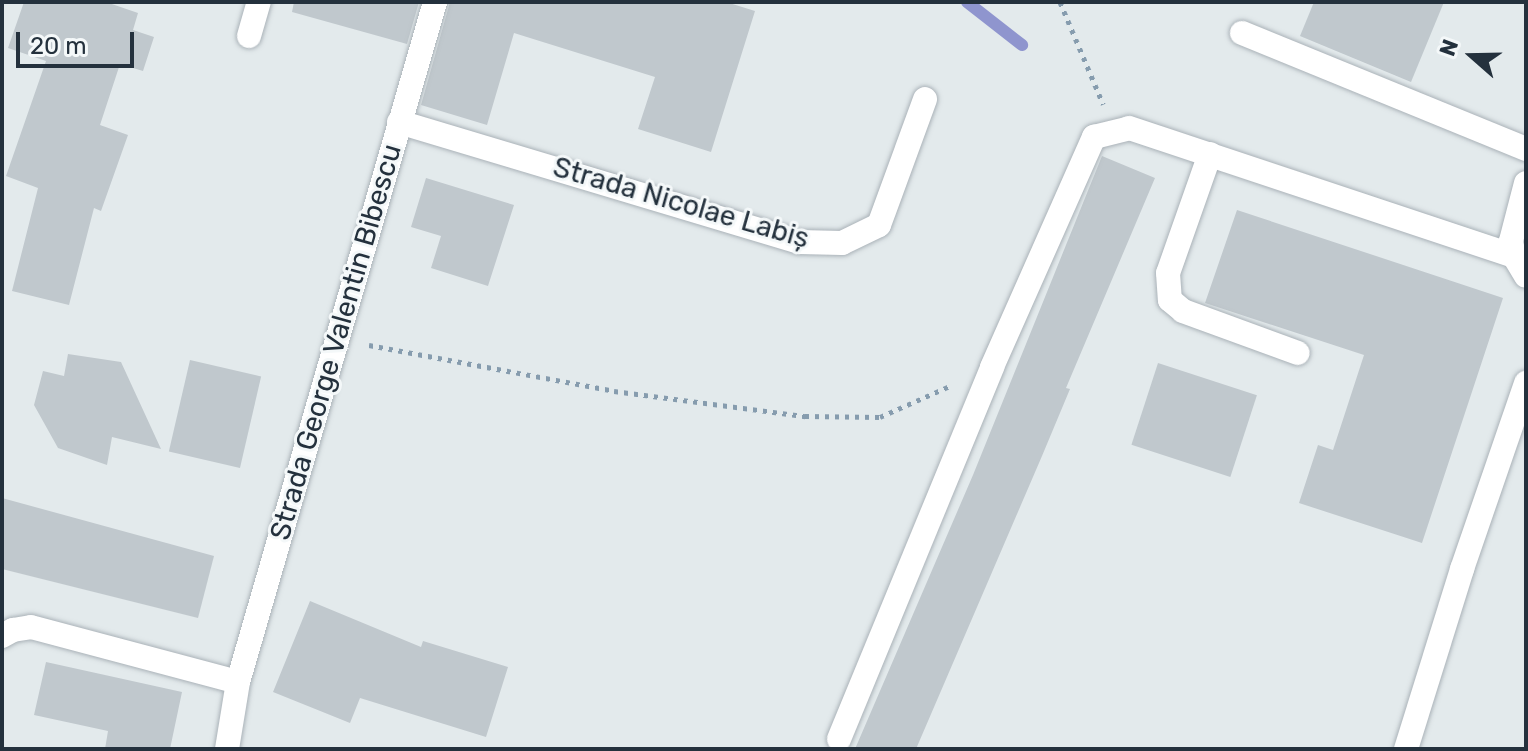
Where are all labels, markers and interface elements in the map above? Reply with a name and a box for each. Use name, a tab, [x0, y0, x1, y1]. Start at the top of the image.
scale bar	[20, 16, 138, 66]
north arrow	[1432, 16, 1512, 96]
text: 20 m	[30, 32, 87, 60]
text: N	[1434, 36, 1464, 60]
street label: Strada George Valentin Bibescu	[263, 140, 409, 544]
street label: Strada Nicolae Labiș	[549, 150, 813, 256]

